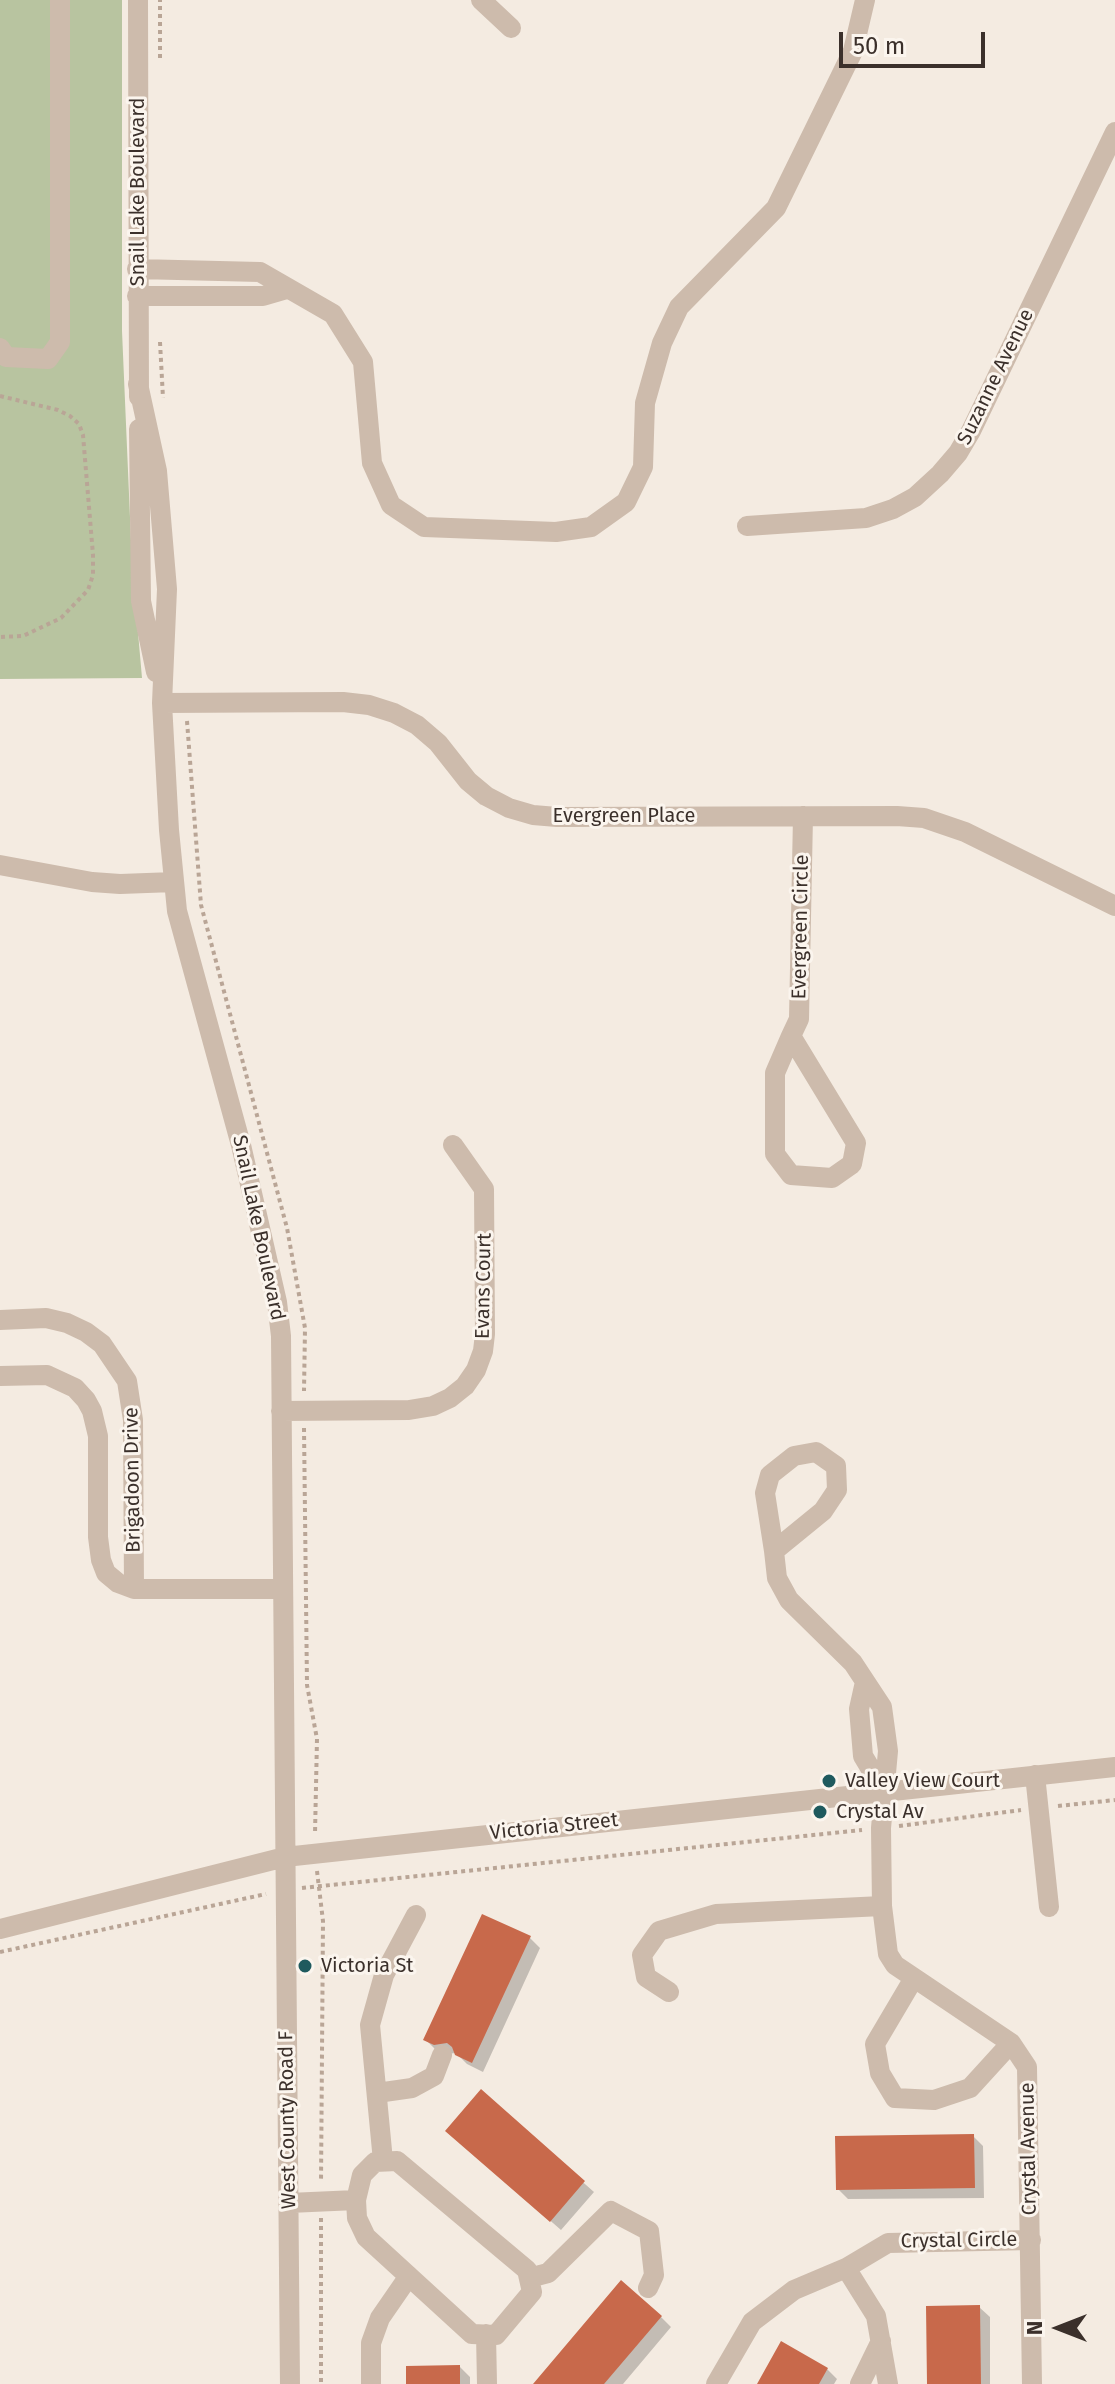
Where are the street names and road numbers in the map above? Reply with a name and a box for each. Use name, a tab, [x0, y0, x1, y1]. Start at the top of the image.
street label: Snail Lake Boulevard	[126, 98, 150, 286]
street label: Suzanne Avenue	[953, 305, 1039, 449]
street label: Evergreen Place	[553, 804, 695, 828]
street label: Evergreen Circle	[788, 854, 814, 1000]
street label: Snail Lake Boulevard	[227, 1133, 289, 1323]
street label: Evans Court	[471, 1233, 497, 1339]
street label: Brigadoon Drive	[120, 1407, 146, 1553]
street label: Victoria Street	[489, 1808, 619, 1846]
street label: West County Road F	[274, 2031, 302, 2209]
street label: Crystal Avenue	[1016, 2082, 1042, 2216]
street label: Crystal Circle	[900, 2228, 1018, 2254]

